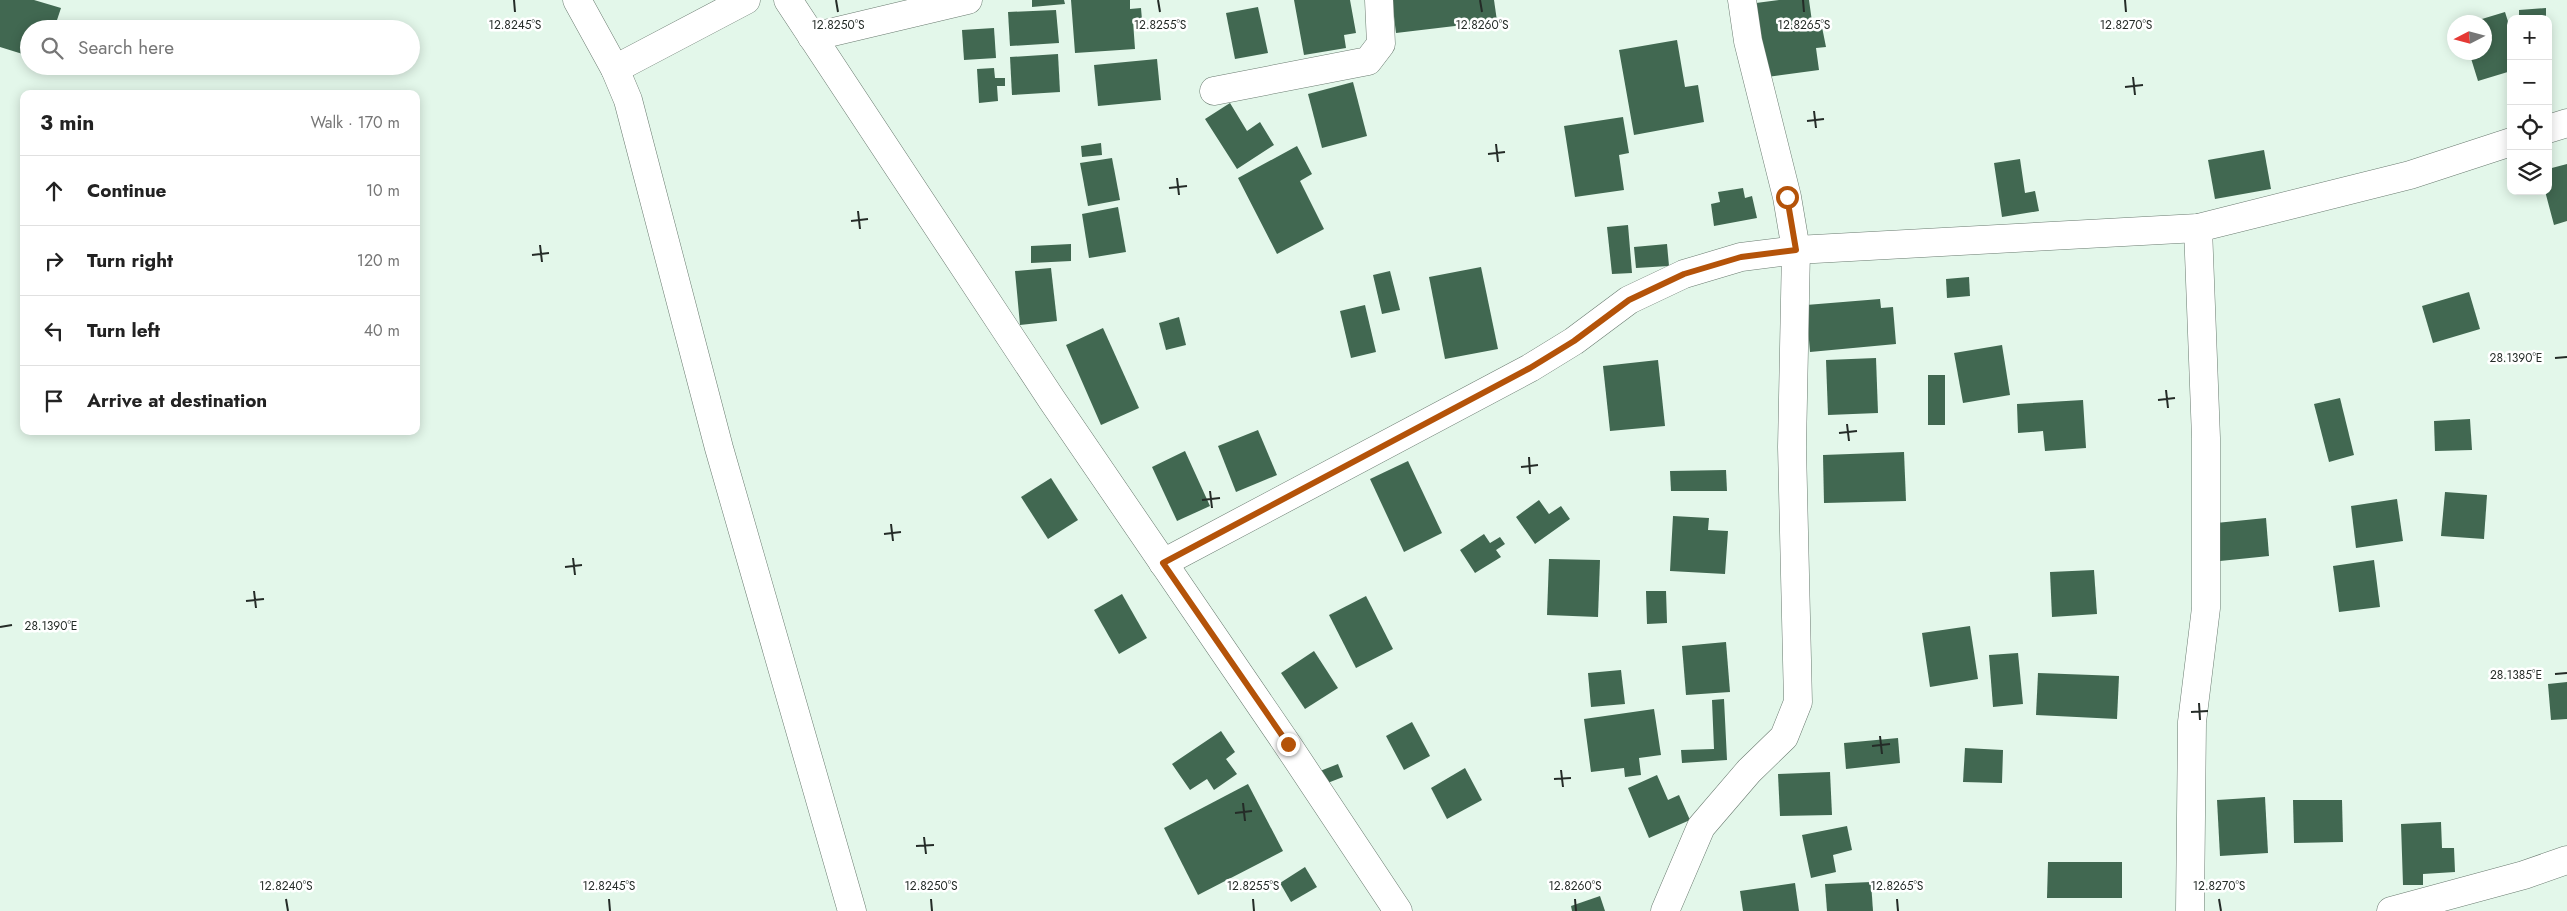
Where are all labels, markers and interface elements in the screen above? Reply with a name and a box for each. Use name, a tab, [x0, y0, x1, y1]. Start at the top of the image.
north arrow	[2447, 15, 2492, 60]
map controls	[2507, 15, 2552, 195]
button: +	[2507, 15, 2552, 60]
text: 12.8245°S	[489, 16, 542, 34]
text: 12.8250°S	[811, 16, 865, 34]
text: 12.8255°S	[1134, 16, 1187, 34]
text: 12.8260°S	[1455, 16, 1509, 34]
text: 12.8265°S	[1778, 16, 1831, 34]
text: 12.8270°S	[2100, 16, 2153, 34]
search box	[20, 20, 420, 75]
icon: search	[38, 34, 66, 62]
text: Search here	[78, 34, 174, 61]
button: −	[2507, 60, 2552, 105]
button: locate	[2507, 105, 2552, 150]
text: 3 min	[40, 108, 94, 138]
text: Walk · 170 m	[310, 111, 400, 134]
button: layers	[2507, 150, 2552, 195]
icon: ahead	[40, 177, 68, 205]
text: Continue	[87, 177, 166, 204]
text: 10 m	[366, 179, 400, 202]
route start	[1776, 186, 1799, 209]
icon: right	[40, 247, 68, 275]
text: Turn right	[87, 247, 173, 274]
text: 120 m	[357, 249, 400, 272]
icon: left	[40, 317, 68, 345]
text: Turn left	[87, 317, 160, 344]
text: 40 m	[364, 319, 400, 342]
text: 28.1390°E	[2490, 349, 2542, 367]
icon: arrive	[40, 387, 68, 415]
text: Arrive at destination	[87, 387, 267, 414]
text: 28.1390°E	[25, 617, 77, 635]
text: 28.1385°E	[2490, 666, 2542, 684]
route end	[1277, 733, 1300, 756]
text: 12.8240°S	[259, 877, 313, 895]
text: 12.8245°S	[583, 877, 636, 895]
text: 12.8250°S	[904, 877, 958, 895]
text: 12.8255°S	[1227, 877, 1280, 895]
text: 12.8260°S	[1548, 877, 1602, 895]
text: 12.8265°S	[1871, 877, 1924, 895]
text: 12.8270°S	[2193, 877, 2246, 895]

